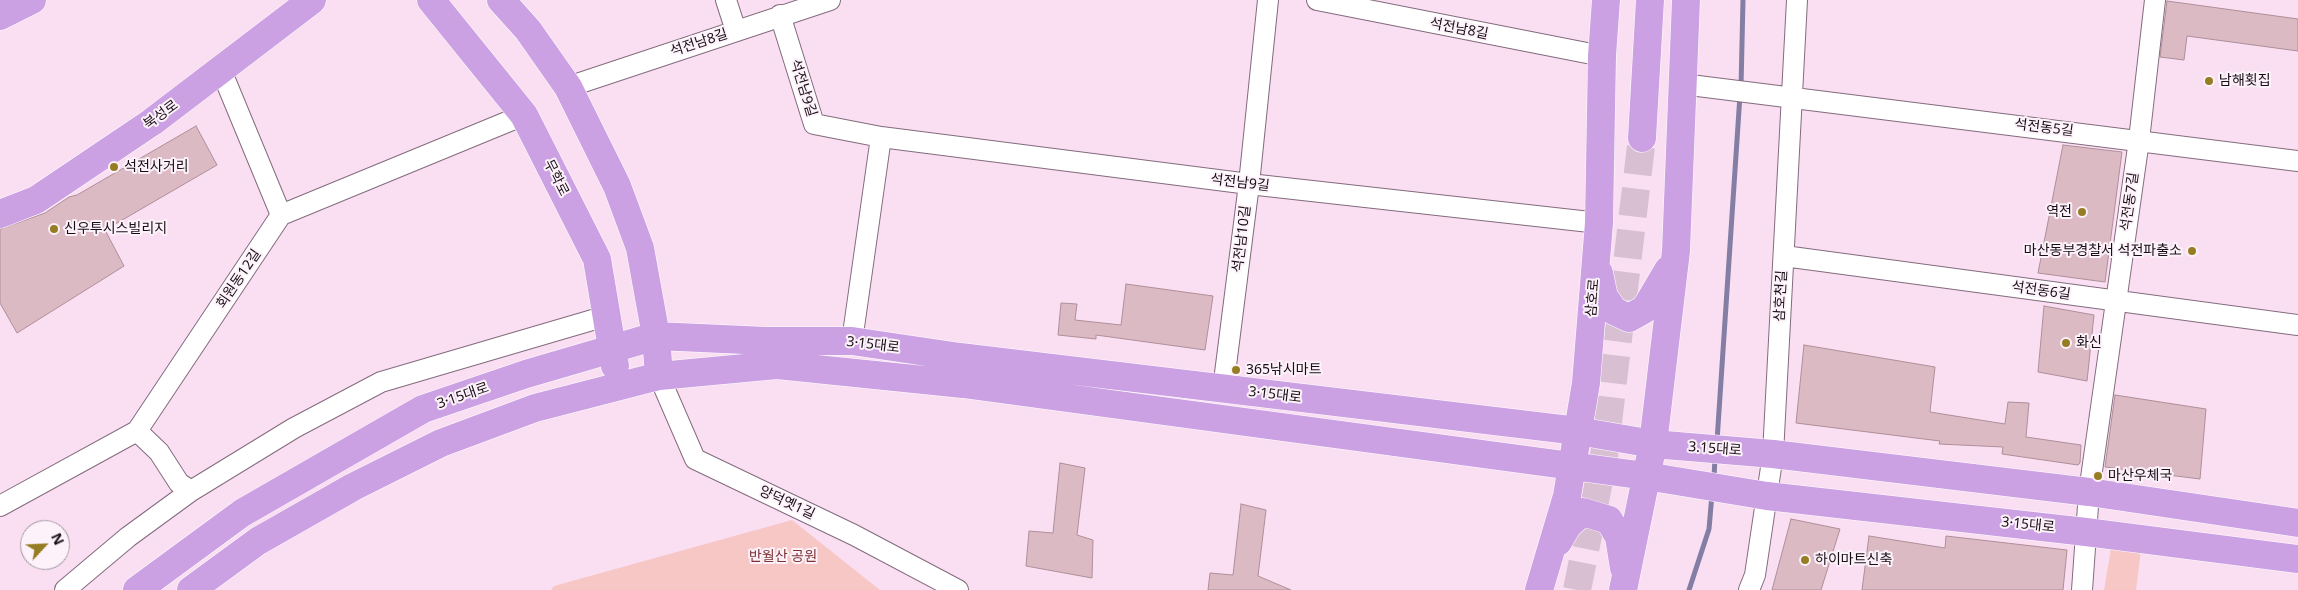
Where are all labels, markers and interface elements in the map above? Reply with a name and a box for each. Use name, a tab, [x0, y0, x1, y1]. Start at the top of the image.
street label: 석전남8길	[1428, 15, 1490, 43]
street label: 석전남8길	[668, 26, 730, 60]
street label: 석전남9길	[786, 57, 820, 119]
place label: 남해횟집	[2219, 73, 2271, 89]
marker: 남해횟집	[2203, 75, 2215, 87]
street label: 북성로	[140, 97, 182, 133]
street label: 석전동5길	[2013, 116, 2075, 140]
street label: 무학로	[540, 157, 572, 199]
place label: 석전사거리	[124, 159, 188, 175]
marker: 석전사거리	[108, 161, 120, 173]
street label: 석전남9길	[1209, 171, 1271, 195]
street label: 석전동7길	[2118, 171, 2142, 233]
street label: 석전남10길	[1230, 204, 1254, 274]
place label: 역전	[2046, 204, 2072, 220]
marker: 역전	[2076, 206, 2088, 218]
place label: 신우투시스빌리지	[64, 221, 167, 237]
marker: 신우투시스빌리지	[48, 223, 60, 235]
place label: 마산동부경찰서 석전파출소	[2024, 243, 2182, 259]
marker: 마산동부경찰서 석전파출소	[2186, 245, 2198, 257]
street label: 회원동12길	[213, 246, 265, 312]
street label: 삼호천길	[1771, 270, 1791, 322]
street label: 삼호로	[1583, 278, 1603, 318]
street label: 석전동6길	[2010, 279, 2072, 303]
street label: 3·15대로	[845, 333, 901, 357]
place label: 화신	[2076, 335, 2102, 351]
marker: 화신	[2060, 337, 2072, 349]
place label: 365낚시마트	[1246, 362, 1322, 378]
marker: 365낚시마트	[1230, 364, 1242, 376]
street label: 3·15대로	[435, 379, 491, 413]
street label: 3·15대로	[1247, 383, 1303, 407]
street label: 3.15대로	[1688, 439, 1742, 459]
place label: 마산우체국	[2108, 468, 2172, 484]
marker: 마산우체국	[2092, 470, 2104, 482]
street label: 양덕옛1길	[756, 483, 818, 523]
street label: 3·15대로	[2001, 514, 2055, 536]
north arrow	[20, 520, 70, 570]
text: N	[47, 530, 69, 548]
park label: 반월산 공원	[749, 549, 817, 565]
place label: 하이마트신축	[1815, 552, 1892, 568]
marker: 하이마트신축	[1799, 554, 1811, 566]

